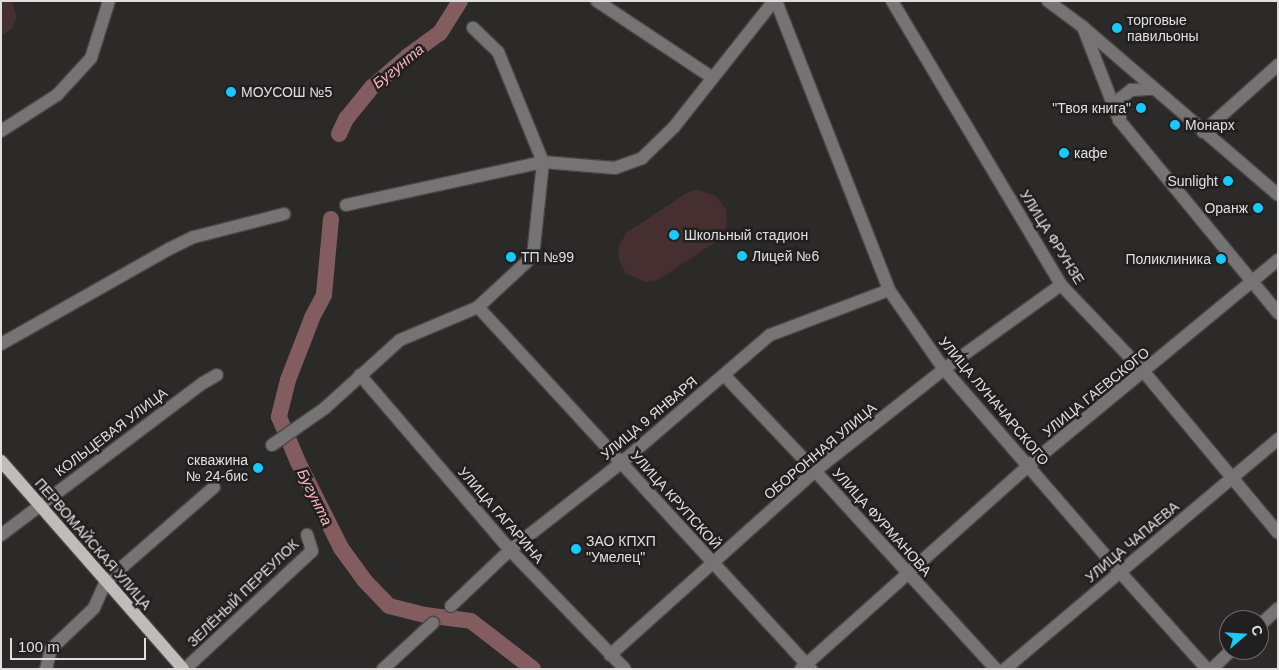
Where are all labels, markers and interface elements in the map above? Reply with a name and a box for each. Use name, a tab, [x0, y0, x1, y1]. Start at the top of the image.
place label: торговые павильоны	[1127, 12, 1199, 44]
marker: торговые павильоны	[1111, 22, 1123, 34]
water label: Бугунта	[369, 40, 427, 92]
place label: МОУСОШ №5	[241, 84, 332, 100]
marker: МОУСОШ №5	[225, 86, 237, 98]
place label: "Твоя книга"	[1052, 100, 1131, 116]
marker: "Твоя книга"	[1135, 102, 1147, 114]
place label: Монарх	[1185, 117, 1235, 133]
marker: Монарх	[1169, 119, 1181, 131]
place label: кафе	[1074, 145, 1108, 161]
marker: кафе	[1058, 147, 1070, 159]
place label: Sunlight	[1167, 173, 1218, 189]
marker: Sunlight	[1222, 175, 1234, 187]
street label: УЛИЦА ФРУНЗЕ	[1016, 187, 1088, 287]
place label: Оранж	[1204, 200, 1248, 216]
marker: Оранж	[1252, 202, 1264, 214]
place label: Школьный стадион	[684, 227, 808, 243]
marker: Школьный стадион	[668, 229, 680, 241]
place label: Лицей №6	[752, 248, 819, 264]
place label: ТП №99	[521, 249, 574, 265]
marker: Лицей №6	[736, 250, 748, 262]
marker: ТП №99	[505, 251, 517, 263]
place label: Поликлиника	[1125, 251, 1211, 267]
marker: Поликлиника	[1215, 253, 1227, 265]
street label: УЛИЦА ЛУНАЧАРСКОГО	[935, 333, 1053, 469]
street label: УЛИЦА ГАЕВСКОГО	[1039, 344, 1153, 440]
street label: УЛИЦА 9 ЯНВАРЯ	[597, 373, 701, 463]
street label: КОЛЬЦЕВАЯ УЛИЦА	[51, 384, 171, 480]
street label: ОБОРОННАЯ УЛИЦА	[760, 399, 880, 503]
street label: УЛИЦА КРУПСКОЙ	[627, 447, 725, 553]
place label: скважина № 24-бис	[186, 452, 248, 484]
marker: скважина № 24-бис	[252, 462, 264, 474]
street label: УЛИЦА ГАГАРИНА	[455, 463, 547, 567]
street label: УЛИЦА ФУРМАНОВА	[829, 465, 935, 579]
water label: Бугунта	[294, 466, 336, 528]
street label: ПЕРВОМАЙСКАЯ УЛИЦА	[31, 475, 155, 613]
street label: УЛИЦА ЧАПАЕВА	[1082, 498, 1182, 586]
place label: ЗАО КПХП "Умелец"	[586, 533, 656, 566]
street label: ЗЕЛЁНЫЙ ПЕРЕУЛОК	[184, 536, 302, 650]
marker: ЗАО КПХП "Умелец"	[570, 543, 582, 555]
north arrow	[1219, 610, 1269, 660]
text: С	[1248, 623, 1266, 638]
scale bar	[12, 628, 149, 660]
text: 100 m	[18, 638, 60, 655]

